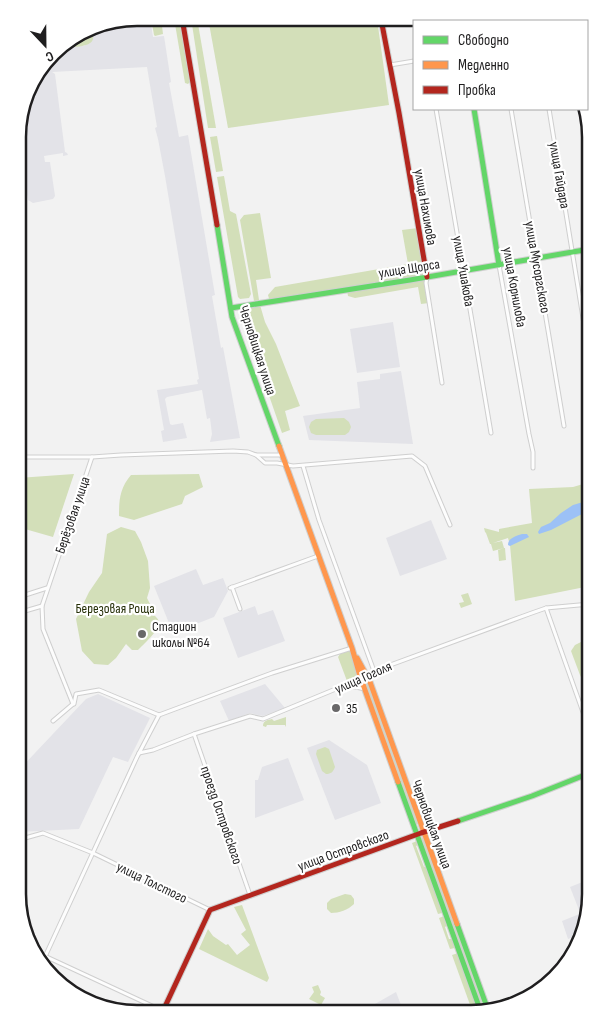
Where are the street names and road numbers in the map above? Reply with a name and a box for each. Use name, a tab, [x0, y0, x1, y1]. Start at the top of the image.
street label: улица Гайдара	[545, 140, 574, 210]
street label: улица Нахимова	[410, 168, 441, 246]
street label: улица Мусоргского	[521, 220, 554, 315]
street label: улица Ушакова	[449, 235, 478, 308]
street label: улица Корнилова	[499, 246, 530, 328]
street label: улица Щорса	[377, 255, 441, 282]
street label: Черновицкая улица	[235, 303, 280, 397]
street label: Берёзовая улица	[51, 474, 94, 556]
street label: улица Гоголя	[332, 657, 394, 698]
street label: проезд Островского	[197, 764, 246, 867]
street label: Черновицкая улица	[408, 778, 455, 871]
street label: улица Островского	[295, 826, 391, 875]
street label: улица Толстого	[114, 858, 190, 907]

